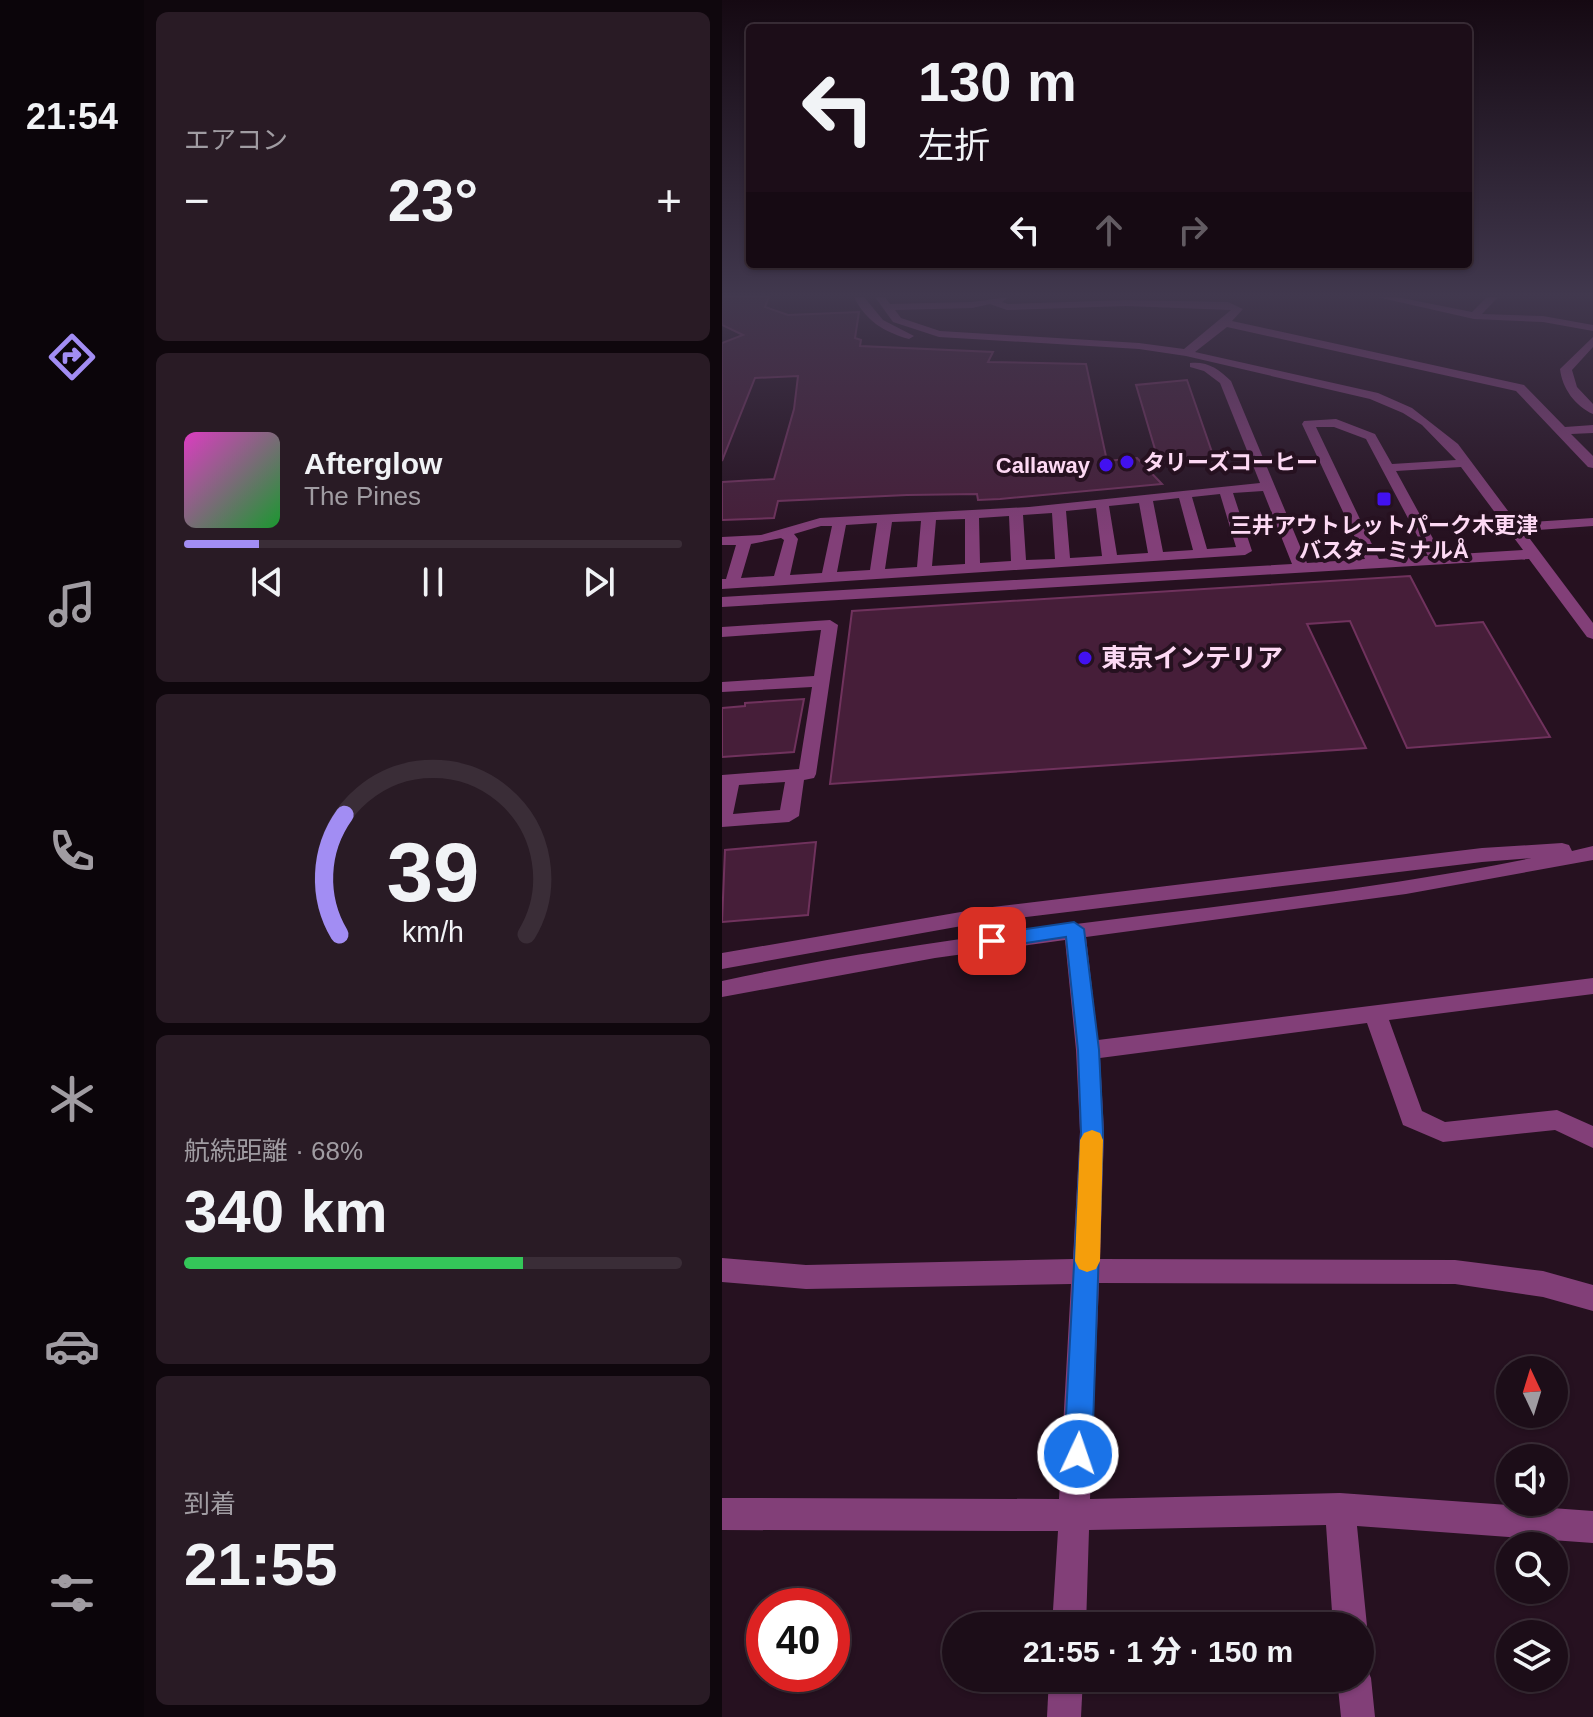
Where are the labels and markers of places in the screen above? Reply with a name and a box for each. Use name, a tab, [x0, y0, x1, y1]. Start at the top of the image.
place label: タリーズコーヒー	[1143, 450, 1318, 475]
place label: Callaway	[996, 453, 1091, 478]
marker: タリーズコーヒー	[1118, 453, 1136, 471]
marker: Callaway	[1097, 456, 1115, 474]
marker: 三井アウトレットパーク木更津 バスターミナルÅ	[1375, 490, 1393, 508]
place label: 三井アウトレットパーク木更津 バスターミナルÅ	[1230, 513, 1538, 563]
place label: 東京インテリア	[1101, 643, 1283, 673]
marker: 東京インテリア	[1076, 649, 1094, 667]
pin	[958, 907, 1026, 975]

